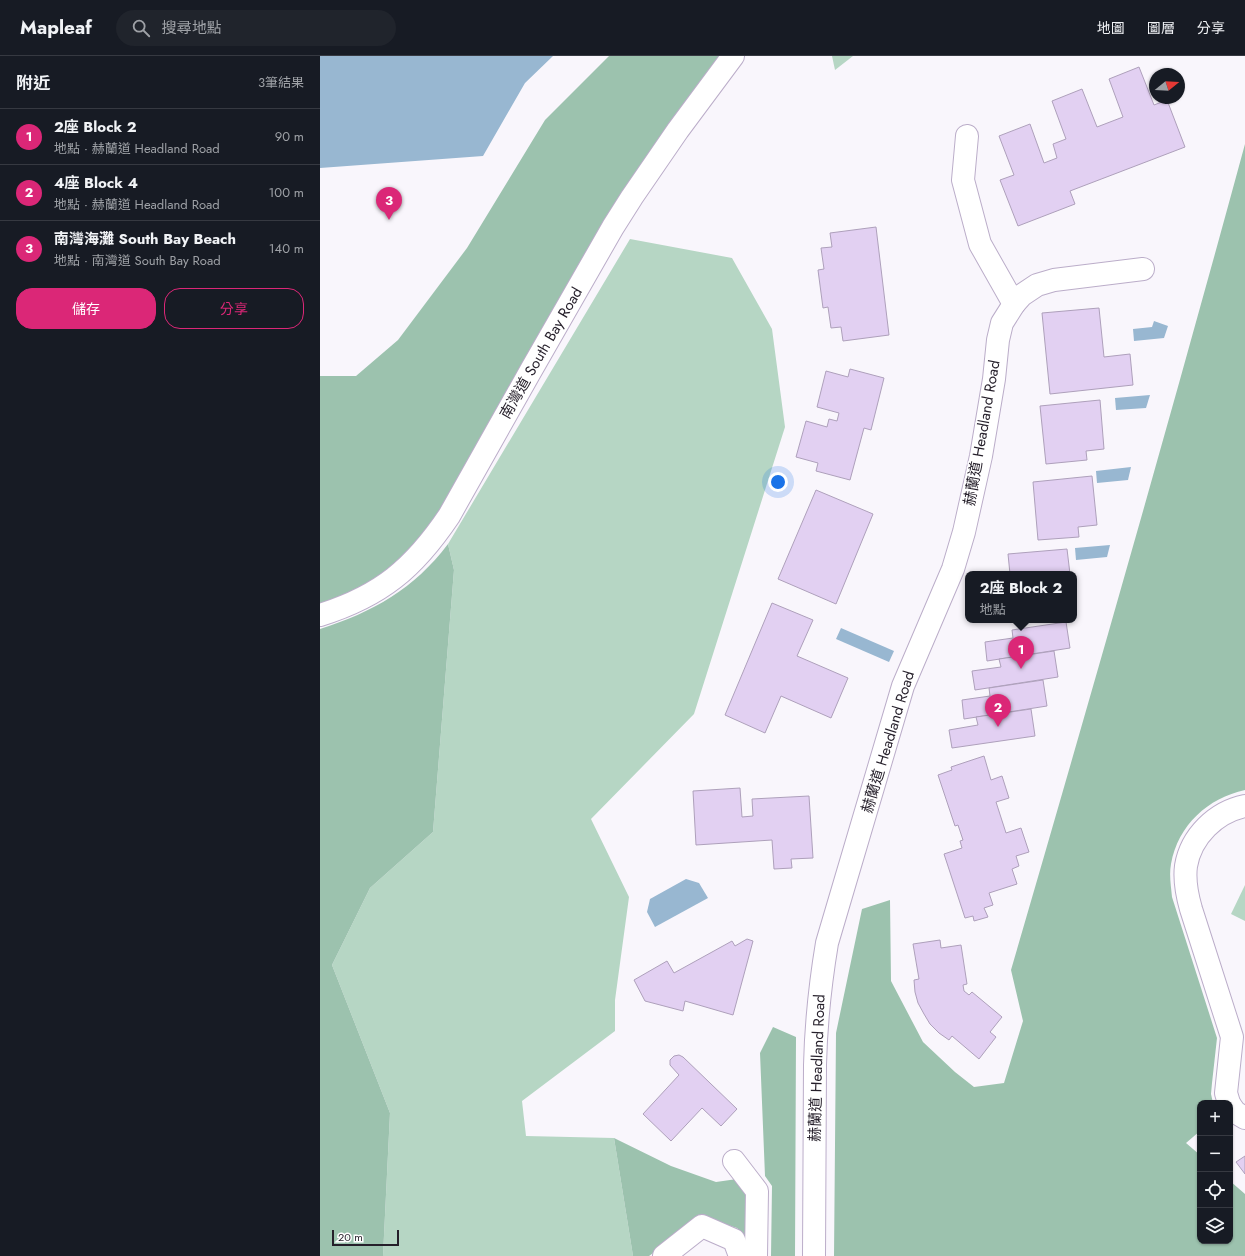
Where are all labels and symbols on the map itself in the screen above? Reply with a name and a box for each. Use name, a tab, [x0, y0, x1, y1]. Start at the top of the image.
north arrow	[1149, 68, 1185, 104]
pin: 3	[376, 187, 402, 220]
street label: 南灣道 South Bay Road	[494, 283, 588, 423]
street label: 赫蘭道 Headland Road	[958, 358, 1006, 508]
your location	[768, 472, 788, 492]
pin: 1	[1008, 636, 1034, 669]
street label: 赫蘭道 Headland Road	[856, 668, 920, 816]
pin: 2	[985, 694, 1011, 727]
street label: 赫蘭道 Headland Road	[803, 994, 831, 1142]
scale bar	[332, 1228, 399, 1247]

